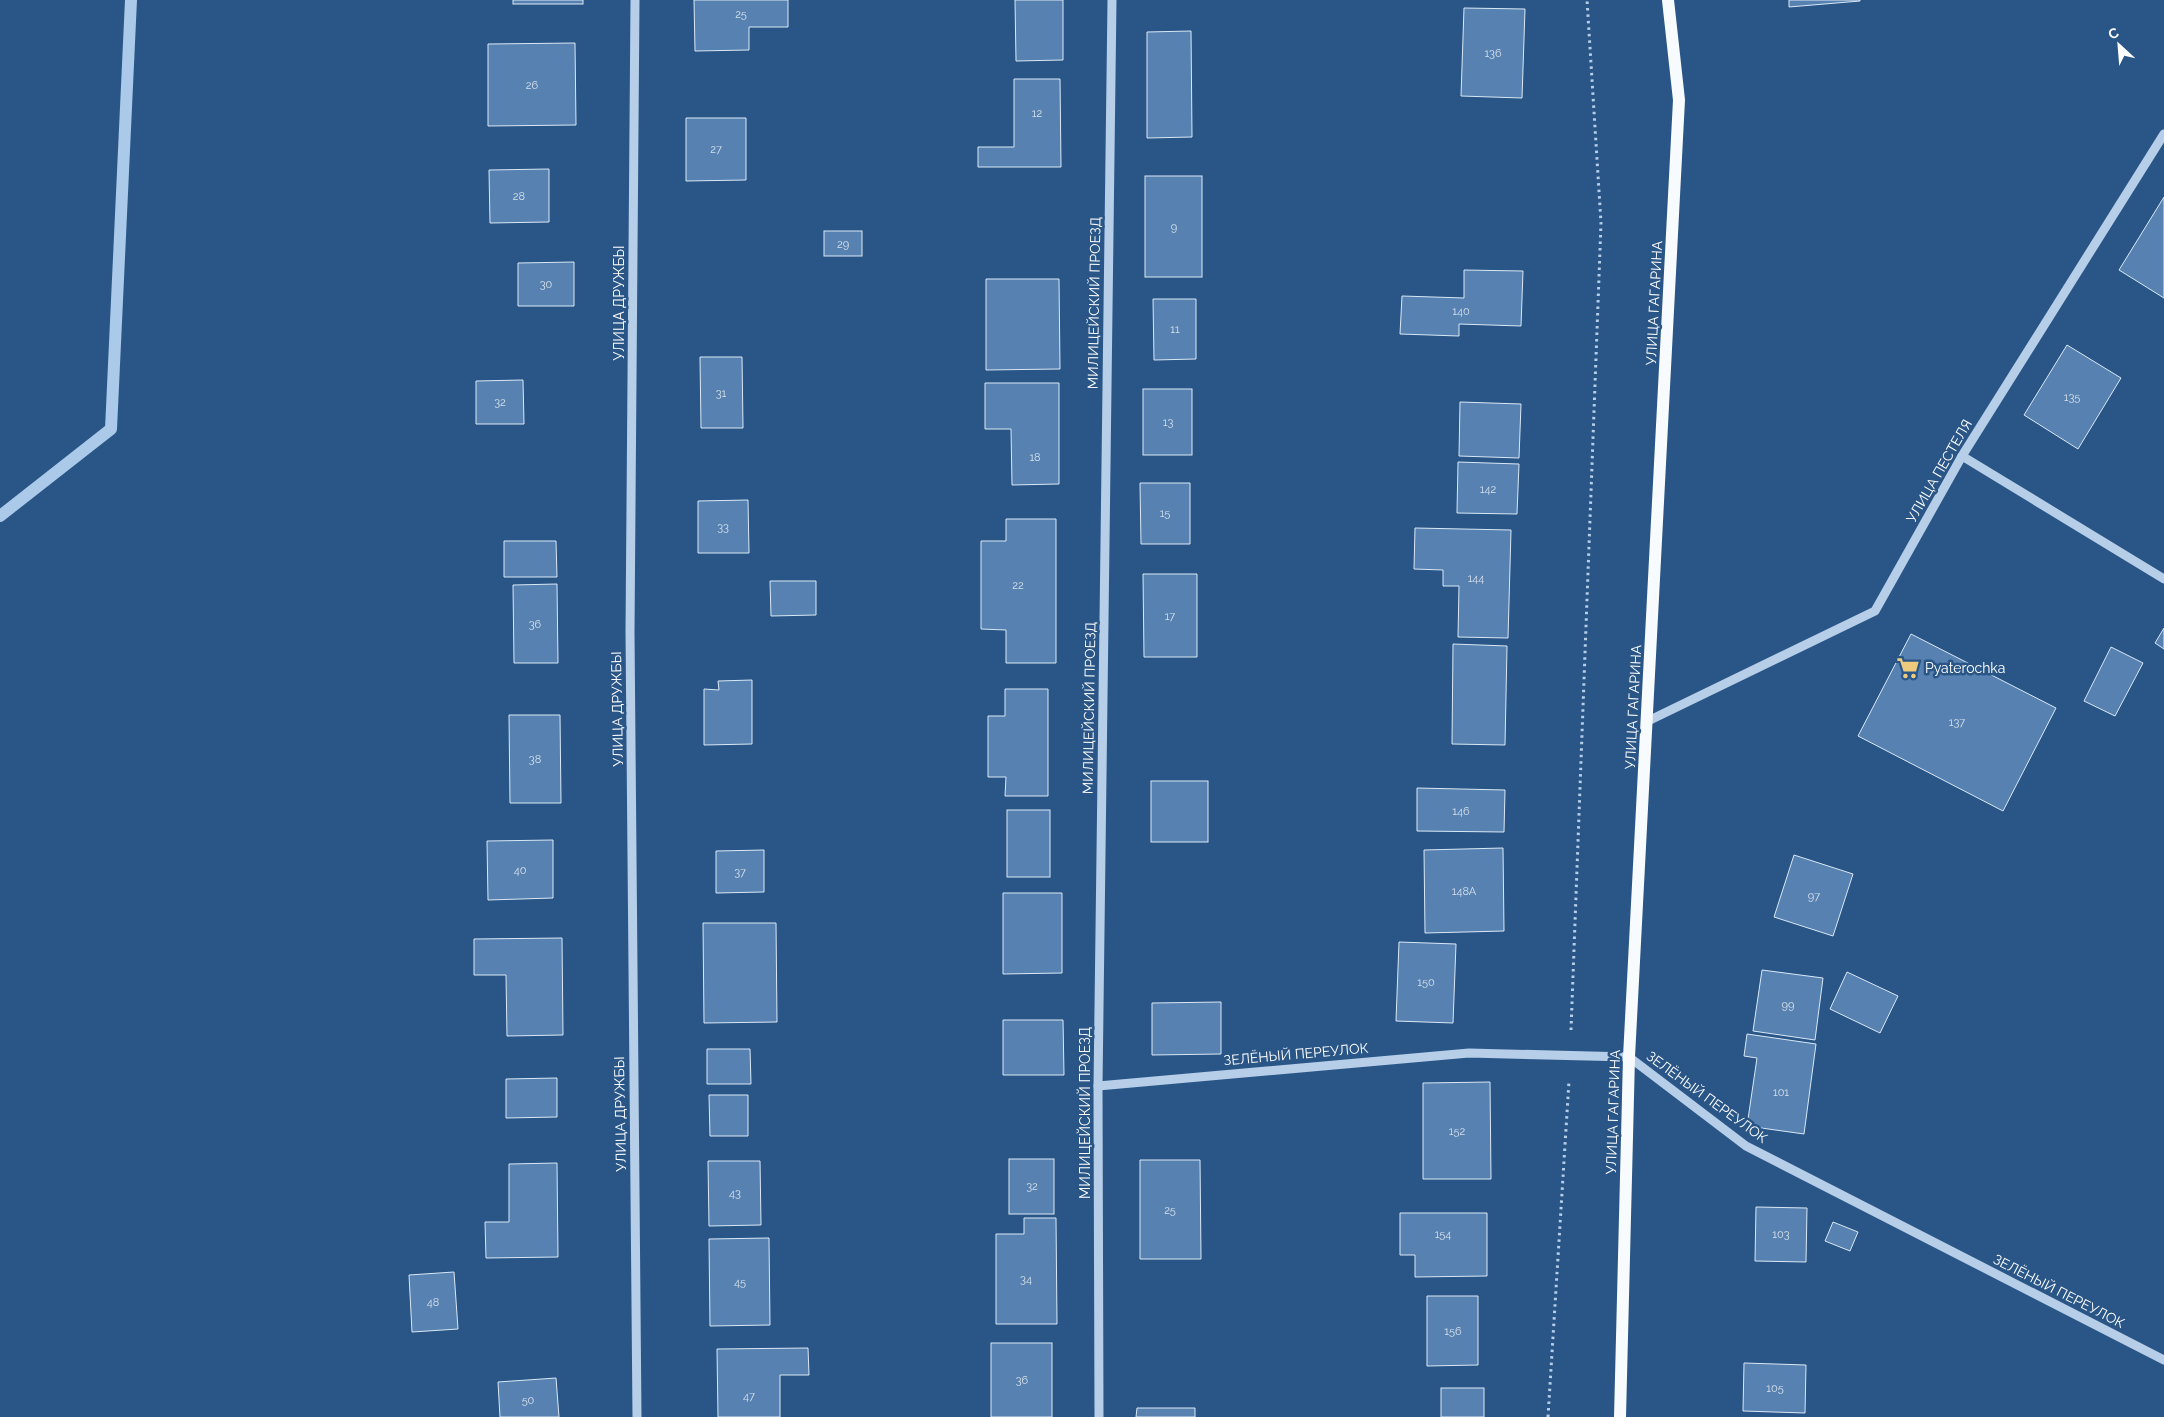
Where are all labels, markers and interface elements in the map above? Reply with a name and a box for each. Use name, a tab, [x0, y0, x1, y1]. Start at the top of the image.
house number: 25	[735, 8, 747, 21]
north arrow	[2094, 20, 2144, 70]
text: С	[2105, 24, 2121, 43]
house number: 136	[1484, 47, 1502, 60]
house number: 26	[526, 79, 539, 92]
house number: 12	[1032, 107, 1042, 120]
house number: 27	[710, 143, 722, 156]
house number: 28	[513, 190, 525, 203]
street label: МИЛИЦЕЙСКИЙ ПРОЕЗД	[1083, 217, 1104, 389]
house number: 9	[1171, 221, 1177, 234]
house number: 29	[837, 238, 849, 251]
street label: УЛИЦА ГАГАРИНА	[1643, 240, 1665, 366]
street label: УЛИЦА ДРУЖБЫ	[611, 246, 627, 360]
house number: 30	[540, 278, 553, 291]
house number: 140	[1452, 305, 1470, 318]
house number: 11	[1170, 323, 1180, 336]
house number: 31	[716, 387, 727, 400]
house number: 135	[2064, 391, 2080, 404]
house number: 32	[494, 396, 506, 409]
house number: 13	[1163, 416, 1173, 429]
street label: УЛИЦА ПЕСТЕЛЯ	[1903, 417, 1975, 525]
house number: 18	[1029, 451, 1041, 464]
house number: 142	[1480, 483, 1496, 496]
house number: 15	[1160, 507, 1170, 520]
house number: 33	[717, 521, 729, 534]
house number: 144	[1468, 572, 1484, 585]
house number: 22	[1012, 579, 1024, 592]
house number: 17	[1165, 610, 1175, 623]
house number: 36	[529, 618, 542, 631]
street label: МИЛИЦЕЙСКИЙ ПРОЕЗД	[1078, 622, 1099, 794]
street label: УЛИЦА ГАГАРИНА	[1622, 644, 1644, 770]
street label: УЛИЦА ДРУЖБЫ	[608, 651, 626, 767]
supermarket icon: Pyaterochka	[1895, 655, 1921, 681]
place label: Pyaterochka	[1925, 660, 2005, 676]
house number: 137	[1949, 716, 1965, 729]
house number: 38	[529, 753, 541, 766]
house number: 146	[1452, 805, 1470, 818]
house number: 40	[514, 864, 527, 877]
house number: 37	[734, 866, 746, 879]
house number: 148А	[1452, 885, 1477, 898]
house number: 97	[1808, 890, 1820, 903]
house number: 150	[1417, 976, 1435, 989]
house number: 99	[1782, 999, 1794, 1012]
street label: МИЛИЦЕЙСКИЙ ПРОЕЗД	[1076, 1027, 1093, 1199]
street label: ЗЕЛЁНЫЙ ПЕРЕУЛОК	[1223, 1038, 1369, 1068]
street label: ЗЕЛЁНЫЙ ПЕРЕУЛОК	[1644, 1046, 1772, 1146]
street label: УЛИЦА ГАГАРИНА	[1603, 1049, 1623, 1175]
street label: УЛИЦА ДРУЖБЫ	[611, 1056, 629, 1172]
house number: 101	[1773, 1086, 1789, 1099]
house number: 152	[1449, 1125, 1465, 1138]
house number: 32	[1026, 1180, 1038, 1193]
house number: 43	[729, 1187, 741, 1200]
house number: 25	[1164, 1204, 1176, 1217]
house number: 154	[1435, 1228, 1451, 1241]
house number: 103	[1772, 1228, 1790, 1241]
street label: ЗЕЛЁНЫЙ ПЕРЕУЛОК	[1991, 1249, 2128, 1331]
house number: 34	[1020, 1273, 1032, 1286]
house number: 45	[734, 1276, 746, 1289]
house number: 48	[427, 1296, 439, 1309]
house number: 156	[1444, 1325, 1462, 1338]
house number: 36	[1016, 1374, 1029, 1387]
house number: 105	[1766, 1382, 1784, 1395]
house number: 47	[743, 1390, 755, 1403]
house number: 50	[522, 1394, 535, 1407]

